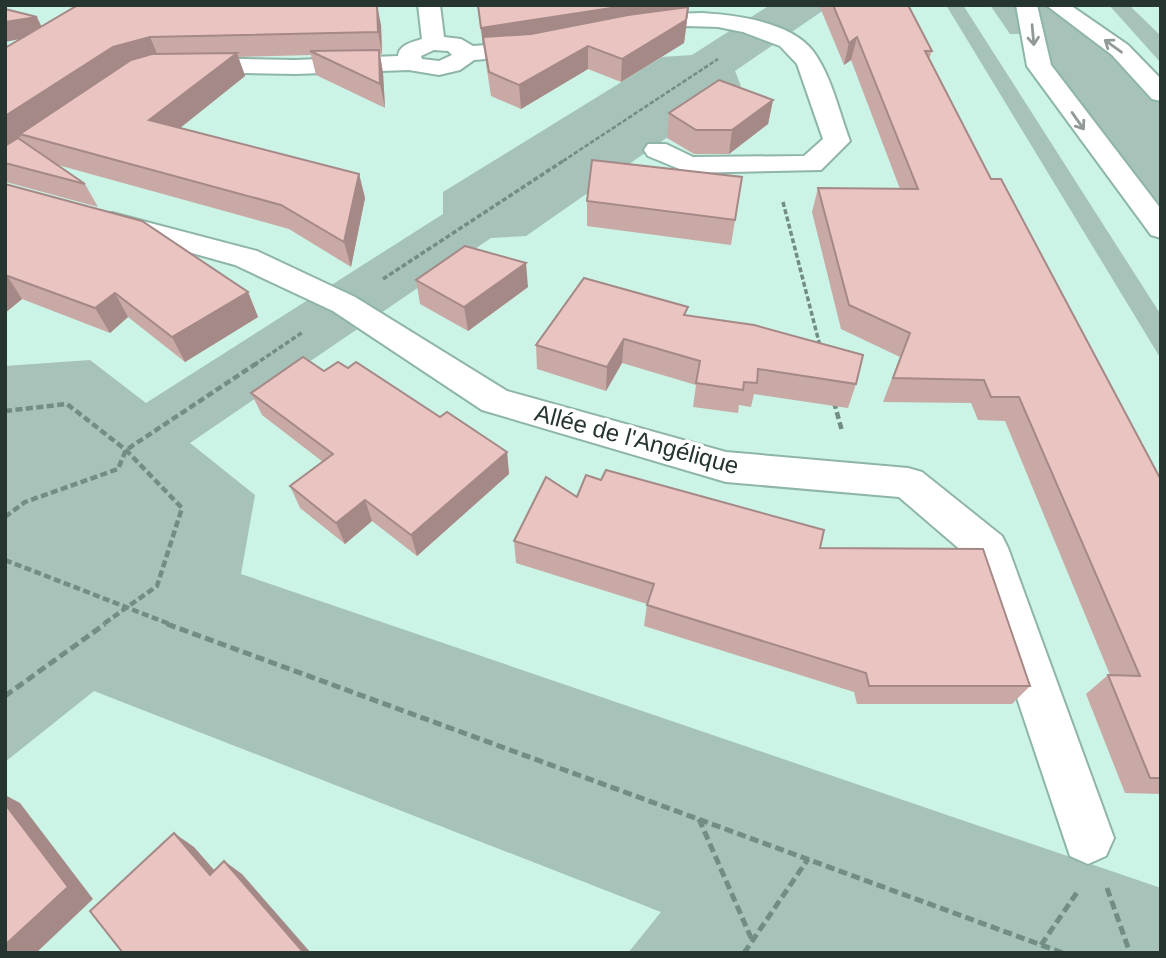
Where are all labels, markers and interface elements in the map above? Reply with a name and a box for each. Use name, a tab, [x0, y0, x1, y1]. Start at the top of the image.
one-way arrow	[1027, 24, 1040, 46]
one-way arrow	[1104, 39, 1123, 53]
one-way arrow	[1071, 111, 1085, 130]
street label: Allée de l'Angélique	[532, 399, 742, 479]

